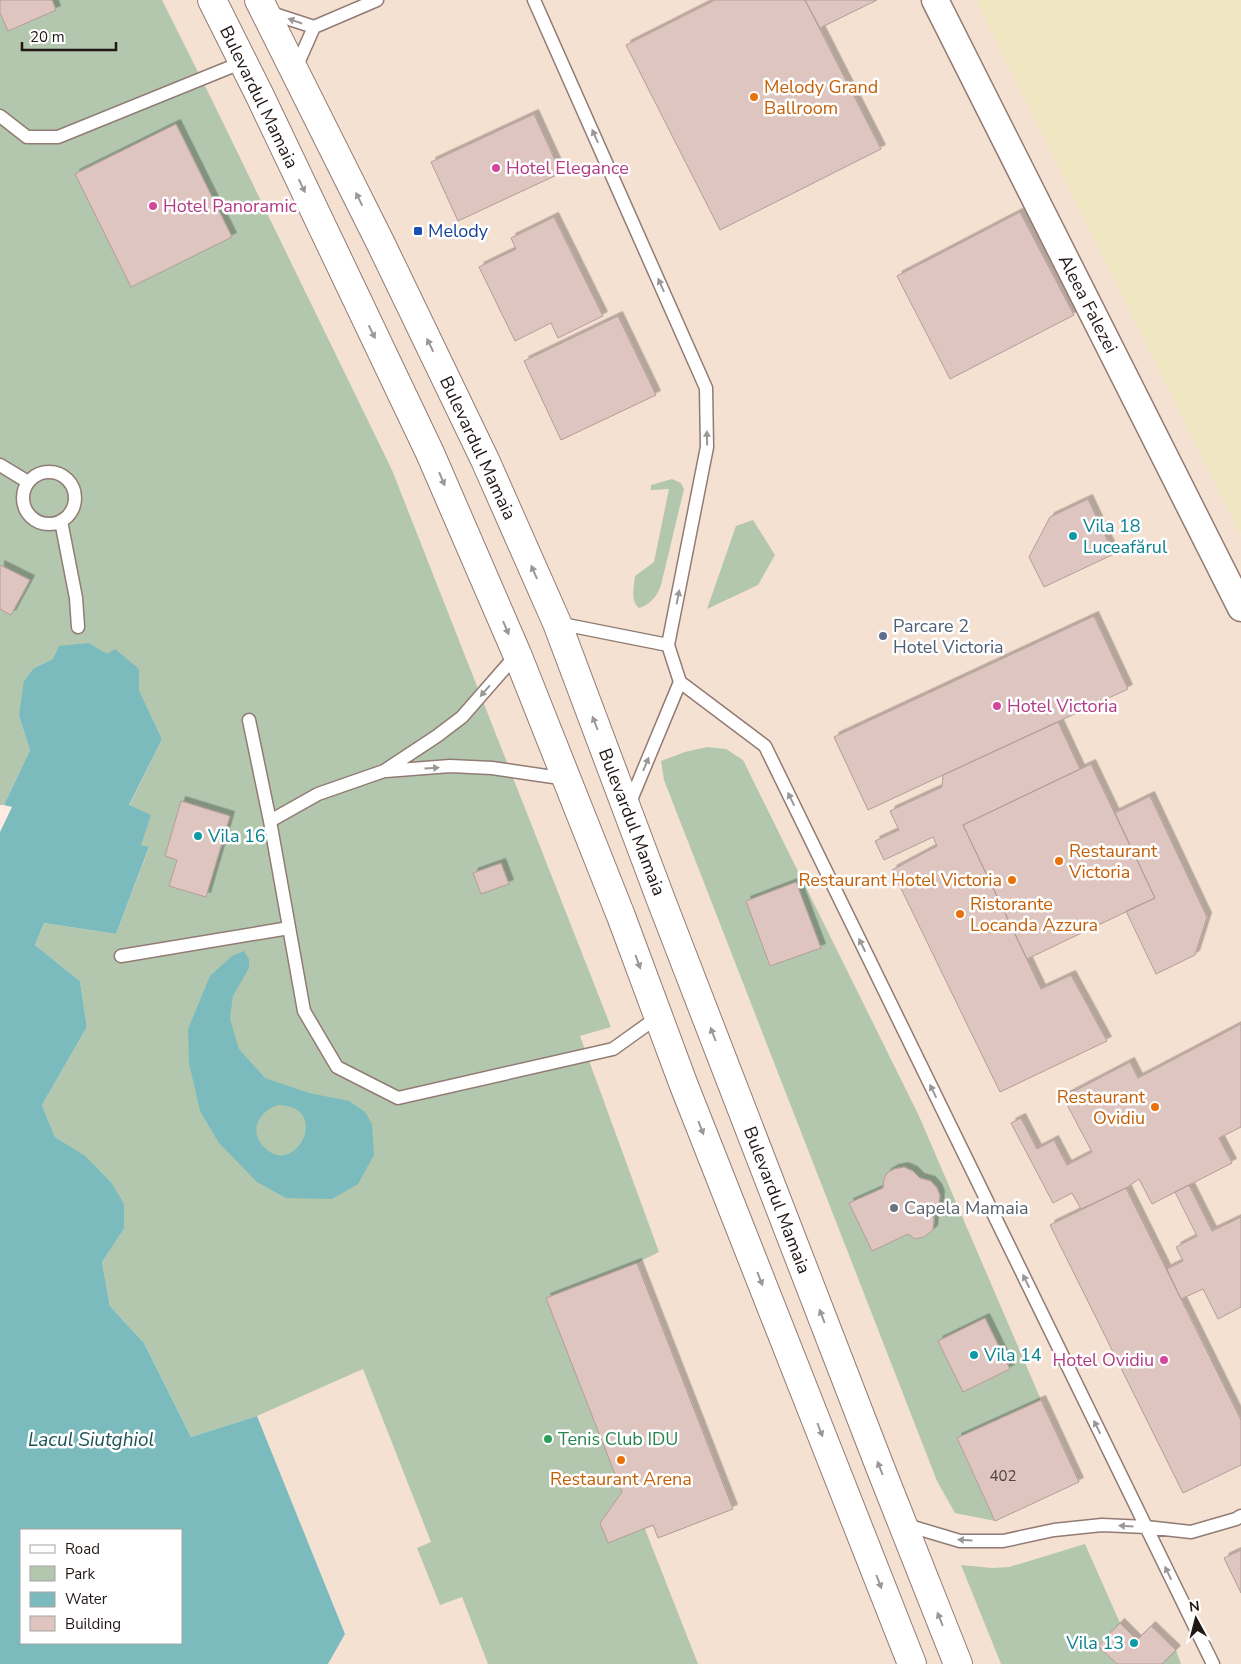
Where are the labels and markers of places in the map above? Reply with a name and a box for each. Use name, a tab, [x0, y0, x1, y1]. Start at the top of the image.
place label: Melody Grand Ballroom	[764, 75, 878, 120]
marker: Melody Grand Ballroom	[748, 91, 760, 103]
place label: Hotel Elegance	[506, 156, 629, 180]
marker: Hotel Elegance	[490, 162, 502, 174]
place label: Hotel Panoramic	[163, 194, 297, 218]
marker: Hotel Panoramic	[147, 200, 159, 212]
place label: Melody	[428, 219, 489, 243]
marker: Melody	[412, 225, 424, 237]
place label: Vila 18 Luceafărul	[1082, 514, 1168, 559]
marker: Vila 18 Luceafărul	[1067, 530, 1079, 542]
place label: Parcare 2 Hotel Victoria	[893, 614, 1004, 659]
marker: Parcare 2 Hotel Victoria	[877, 630, 889, 642]
place label: Hotel Victoria	[1007, 694, 1118, 718]
marker: Hotel Victoria	[991, 700, 1003, 712]
place label: Vila 16	[207, 824, 266, 848]
marker: Vila 16	[192, 830, 204, 842]
place label: Restaurant Victoria	[1068, 839, 1158, 884]
marker: Restaurant Victoria	[1053, 855, 1065, 867]
place label: Restaurant Hotel Victoria	[798, 868, 1002, 892]
marker: Restaurant Hotel Victoria	[1006, 874, 1018, 886]
place label: Ristorante Locanda Azzura	[970, 892, 1098, 937]
marker: Ristorante Locanda Azzura	[954, 908, 966, 920]
place label: Restaurant Ovidiu	[1057, 1085, 1146, 1130]
marker: Restaurant Ovidiu	[1149, 1101, 1161, 1113]
place label: Capela Mamaia	[904, 1196, 1029, 1220]
marker: Capela Mamaia	[888, 1202, 900, 1214]
place label: Vila 14	[983, 1343, 1042, 1367]
place label: Hotel Ovidiu	[1053, 1348, 1154, 1372]
marker: Vila 14	[968, 1349, 980, 1361]
marker: Hotel Ovidiu	[1158, 1354, 1170, 1366]
place label: Tenis Club IDU	[558, 1427, 678, 1451]
marker: Tenis Club IDU	[542, 1433, 554, 1445]
marker: Restaurant Arena	[615, 1454, 627, 1466]
place label: Restaurant Arena	[550, 1467, 692, 1491]
place label: Vila 13	[1065, 1631, 1124, 1655]
marker: Vila 13	[1128, 1637, 1140, 1649]

